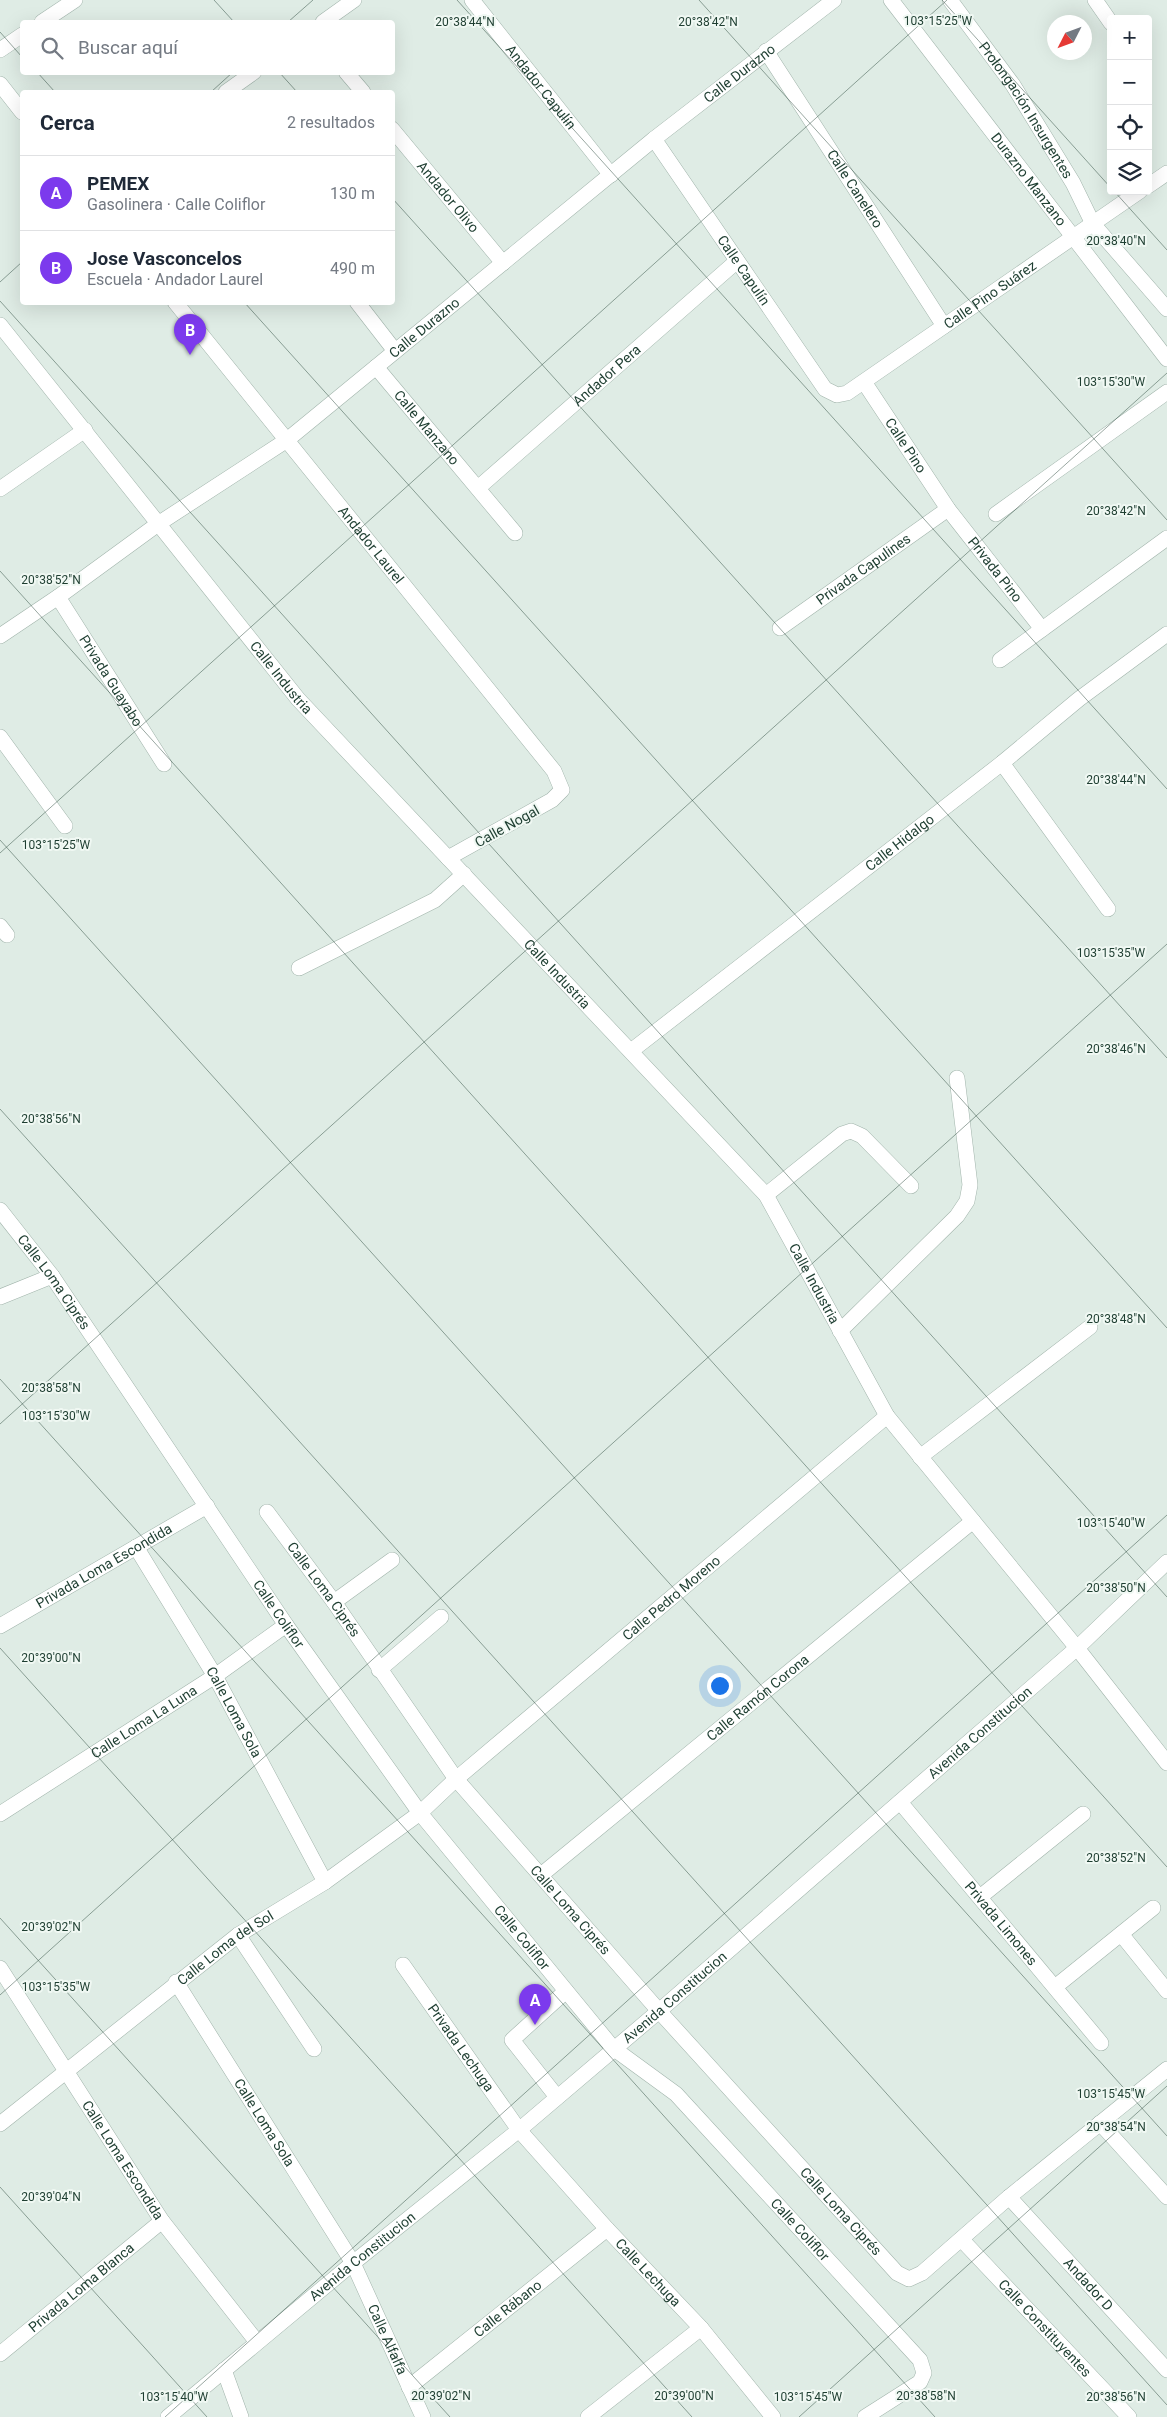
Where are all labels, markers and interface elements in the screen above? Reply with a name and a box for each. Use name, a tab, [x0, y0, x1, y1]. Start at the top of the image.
text: 103°15'25"W	[904, 14, 972, 28]
text: 20°38'44"N	[435, 15, 495, 29]
text: 20°38'42"N	[678, 15, 738, 29]
north arrow	[1047, 15, 1092, 60]
map controls	[1107, 15, 1152, 195]
button: +	[1107, 15, 1152, 60]
search box	[20, 20, 395, 75]
icon: search	[38, 34, 66, 62]
text: Buscar aquí	[78, 36, 178, 59]
street label: Prolongación Insurgentes	[976, 39, 1076, 181]
street label: Calle Durazno	[700, 40, 778, 106]
street label: Andador Capulín	[503, 41, 579, 132]
button: −	[1107, 60, 1152, 105]
button: locate	[1107, 105, 1152, 150]
text: Cerca	[40, 111, 95, 135]
text: 2 resultados	[287, 113, 375, 132]
street label: Durazno Manzano	[988, 129, 1070, 229]
street label: Calle Canelero	[824, 147, 886, 231]
button: layers	[1107, 150, 1152, 195]
street label: Andador Olivo	[414, 158, 482, 236]
text: PEMEX	[87, 172, 149, 195]
text: A	[51, 184, 61, 203]
text: 130 m	[330, 184, 375, 203]
text: Gasolinera · Calle Coliflor	[87, 195, 265, 214]
street label: Calle Capulín	[714, 232, 773, 308]
text: 20°38'40"N	[1086, 234, 1146, 248]
text: Jose Vasconcelos	[87, 247, 242, 270]
street label: Calle Pino Suárez	[941, 257, 1039, 332]
text: B	[51, 259, 61, 278]
text: 490 m	[330, 259, 375, 278]
text: Escuela · Andador Laurel	[87, 270, 263, 289]
street label: Calle Durazno	[386, 294, 463, 361]
pin: B	[174, 314, 206, 355]
street label: Andador Pera	[569, 341, 644, 409]
text: 103°15'30"W	[1077, 375, 1145, 389]
street label: Calle Manzano	[391, 387, 463, 468]
street label: Calle Pino	[882, 415, 930, 476]
street label: Andador Laurel	[335, 503, 407, 587]
text: 20°38'42"N	[1086, 504, 1146, 518]
street label: Privada Capulines	[813, 530, 914, 608]
street label: Privada Pino	[965, 534, 1026, 605]
text: 20°38'52"N	[21, 573, 81, 587]
street label: Privada Guayabo	[76, 632, 146, 729]
street label: Calle Industria	[247, 638, 316, 717]
text: 20°38'44"N	[1086, 773, 1146, 787]
street label: Calle Nogal	[472, 802, 542, 850]
street label: Calle Hidalgo	[862, 811, 937, 874]
text: 103°15'25"W	[22, 838, 90, 852]
street label: Calle Industria	[521, 936, 594, 1012]
text: 103°15'35"W	[1077, 946, 1145, 960]
text: 20°38'46"N	[1086, 1042, 1146, 1056]
text: 20°38'56"N	[21, 1112, 81, 1126]
street label: Calle Loma Ciprés	[14, 1231, 93, 1332]
street label: Calle Industria	[786, 1240, 843, 1326]
text: 20°38'48"N	[1086, 1312, 1146, 1326]
text: 20°38'58"N	[21, 1381, 81, 1395]
text: 103°15'30"W	[22, 1409, 90, 1423]
text: 103°15'40"W	[1077, 1516, 1145, 1530]
street label: Privada Loma Escondida	[33, 1520, 175, 1611]
street label: Calle Loma Ciprés	[284, 1539, 363, 1640]
street label: Calle Pedro Moreno	[619, 1552, 723, 1643]
street label: Calle Coliflor	[250, 1577, 308, 1651]
text: 20°38'50"N	[1086, 1581, 1146, 1595]
text: 20°39'00"N	[21, 1651, 81, 1665]
street label: Calle Ramón Corona	[703, 1651, 812, 1744]
street label: Calle Loma Sola	[203, 1664, 265, 1760]
your location	[707, 1673, 733, 1699]
street label: Calle Loma La Luna	[88, 1682, 200, 1761]
street label: Avenida Constitucion	[925, 1683, 1035, 1782]
text: 20°38'52"N	[1086, 1851, 1146, 1865]
street label: Calle Loma Ciprés	[527, 1862, 614, 1958]
street label: Privada Limones	[962, 1878, 1041, 1968]
street label: Calle Coliflor	[491, 1902, 554, 1973]
street label: Calle Loma del Sol	[174, 1907, 276, 1988]
text: 20°39'02"N	[21, 1920, 81, 1934]
street label: Avenida Constitucion	[619, 1948, 730, 2046]
text: 103°15'35"W	[22, 1980, 90, 1994]
pin: A	[519, 1984, 551, 2025]
street label: Privada Lechuga	[425, 2001, 497, 2095]
street label: Calle Loma Sola	[231, 2076, 298, 2169]
text: 103°15'45"W	[1077, 2087, 1145, 2101]
street label: Calle Loma Escondida	[79, 2097, 167, 2223]
text: 20°38'54"N	[1086, 2120, 1146, 2134]
street label: Calle Loma Ciprés	[797, 2164, 885, 2259]
text: 20°39'04"N	[21, 2190, 81, 2204]
street label: Calle Coliflor	[768, 2195, 833, 2264]
street label: Avenida Constitucion	[306, 2208, 418, 2304]
street label: Calle Lechuga	[612, 2235, 684, 2310]
street label: Privada Loma Blanca	[25, 2239, 137, 2335]
street label: Andador D	[1061, 2254, 1117, 2314]
street label: Calle Constituyentes	[995, 2276, 1095, 2380]
street label: Calle Rábano	[470, 2277, 545, 2340]
street label: Calle Alfalfa	[365, 2302, 411, 2377]
text: 20°39'02"N	[411, 2389, 471, 2403]
text: 20°39'00"N	[654, 2389, 714, 2403]
text: 20°38'58"N	[896, 2389, 956, 2403]
text: 103°15'40"W	[140, 2390, 208, 2404]
text: 103°15'45"W	[774, 2390, 842, 2404]
text: 20°38'56"N	[1086, 2390, 1146, 2404]

